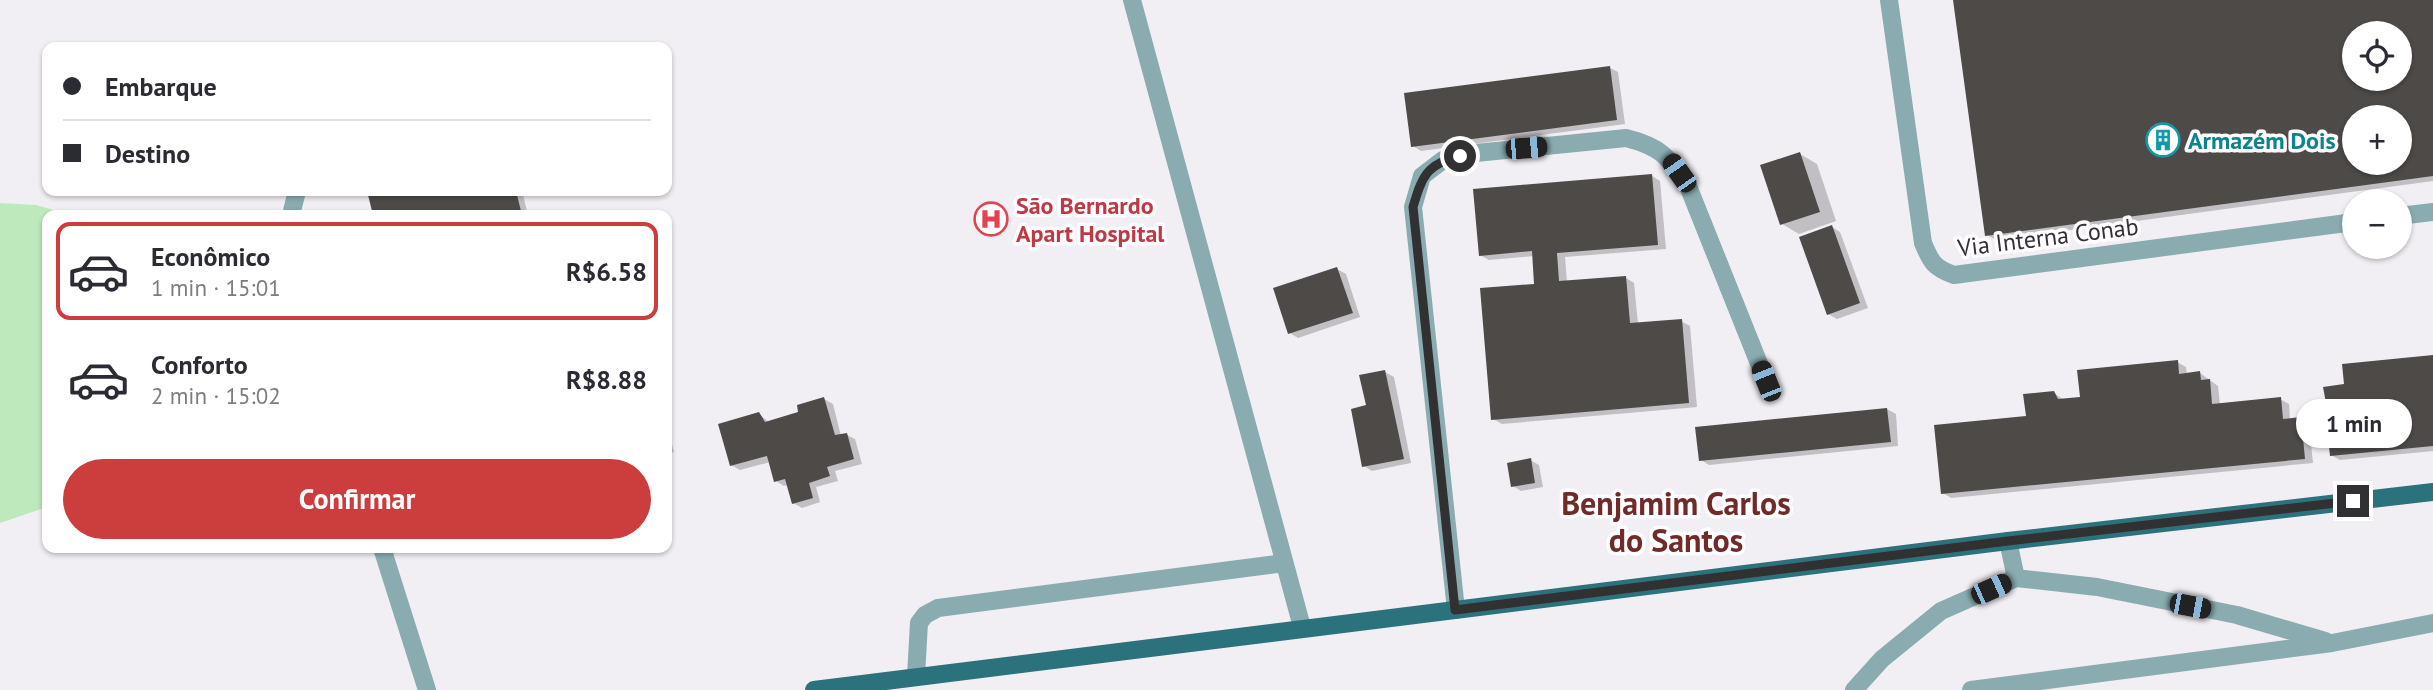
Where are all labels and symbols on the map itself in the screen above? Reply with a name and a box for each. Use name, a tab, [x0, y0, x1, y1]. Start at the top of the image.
building icon: Armazém Dois	[2144, 121, 2182, 159]
place label: Armazém Dois	[2188, 125, 2336, 156]
car	[1505, 136, 1548, 160]
route start	[1444, 140, 1476, 172]
car	[1659, 150, 1700, 196]
place label: São Bernardo Apart Hospital	[1016, 190, 1165, 249]
hospital icon: São Bernardo Apart Hospital	[972, 200, 1010, 238]
street label: Via Interna Conab	[1955, 211, 2140, 264]
car	[1749, 358, 1784, 404]
callout: 1 min	[2295, 400, 2411, 448]
district label: Benjamim Carlos do Santos	[1561, 482, 1791, 561]
route end	[2337, 485, 2369, 517]
car	[1968, 571, 2015, 607]
car	[2168, 592, 2213, 620]

